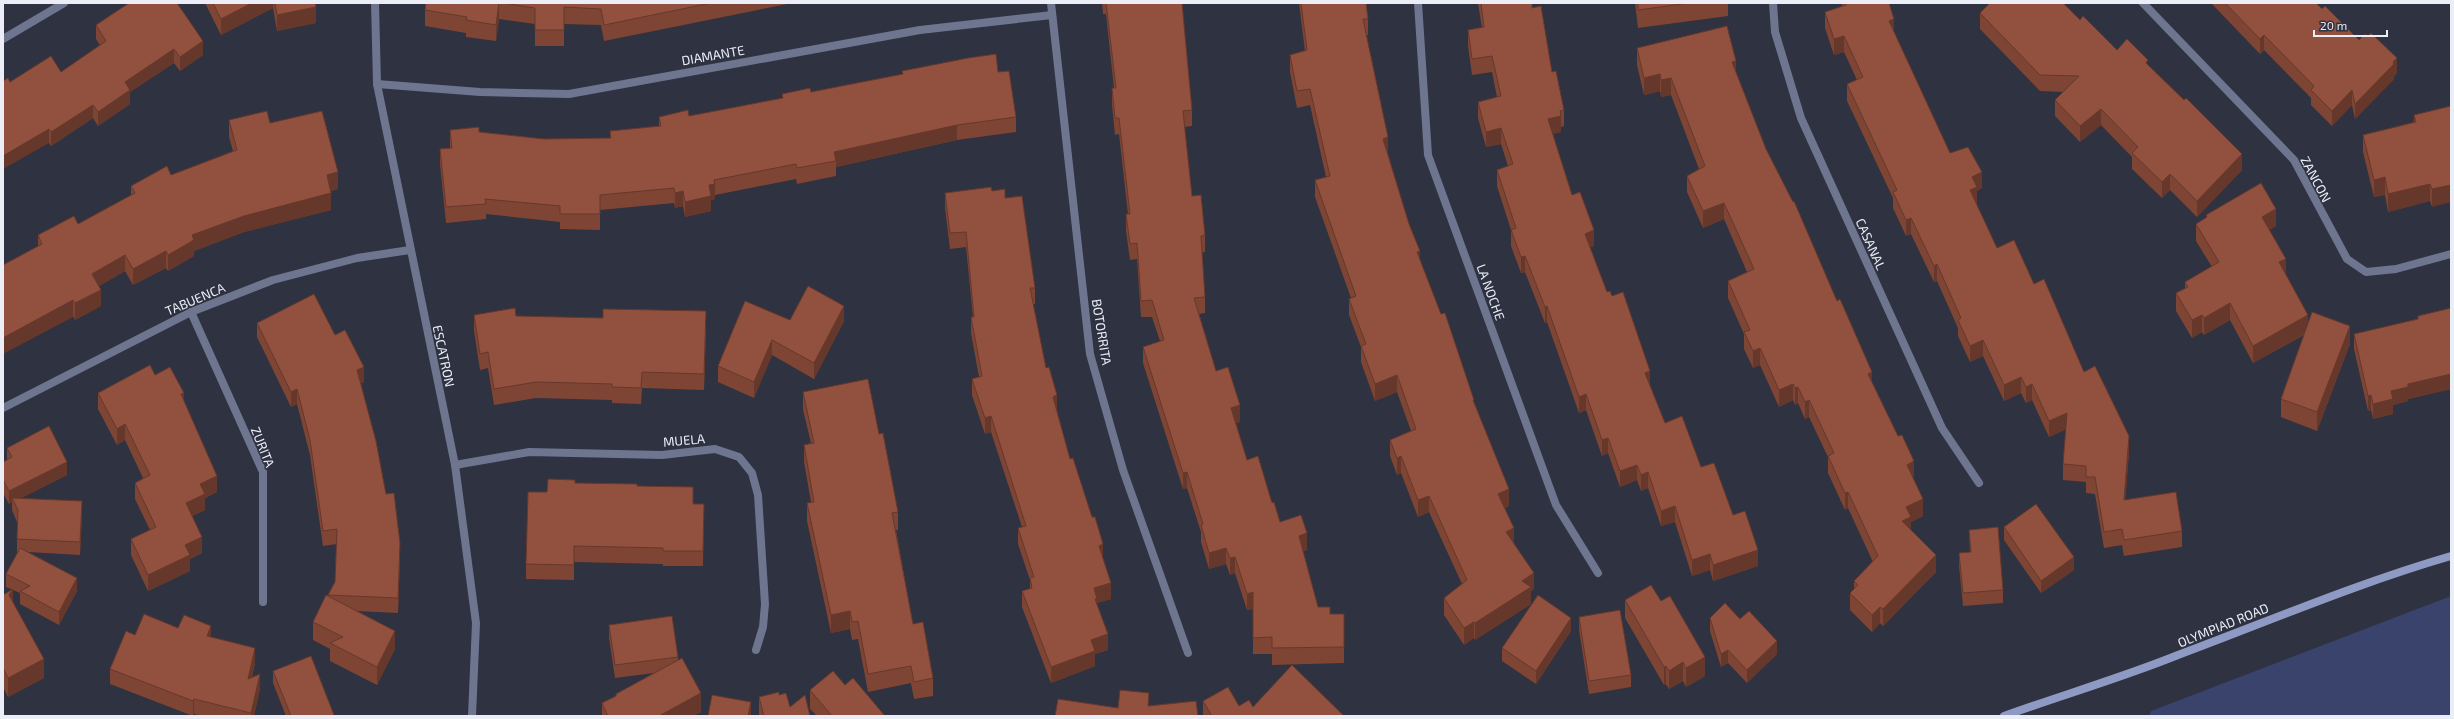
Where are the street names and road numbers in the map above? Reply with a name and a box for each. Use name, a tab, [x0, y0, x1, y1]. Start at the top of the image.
street label: DIAMANTE	[680, 42, 746, 68]
street label: ZANCON	[2297, 153, 2335, 205]
street label: CASANAL	[1853, 216, 1890, 273]
street label: LA NOCHE	[1473, 262, 1509, 322]
street label: TABUENCA	[163, 279, 227, 319]
street label: BOTORRITA	[1089, 298, 1115, 366]
street label: ESCATRON	[430, 324, 458, 388]
street label: ZURITA	[248, 424, 278, 470]
street label: MUELA	[662, 430, 706, 450]
street label: OLYMPIAD ROAD	[2175, 599, 2271, 651]

